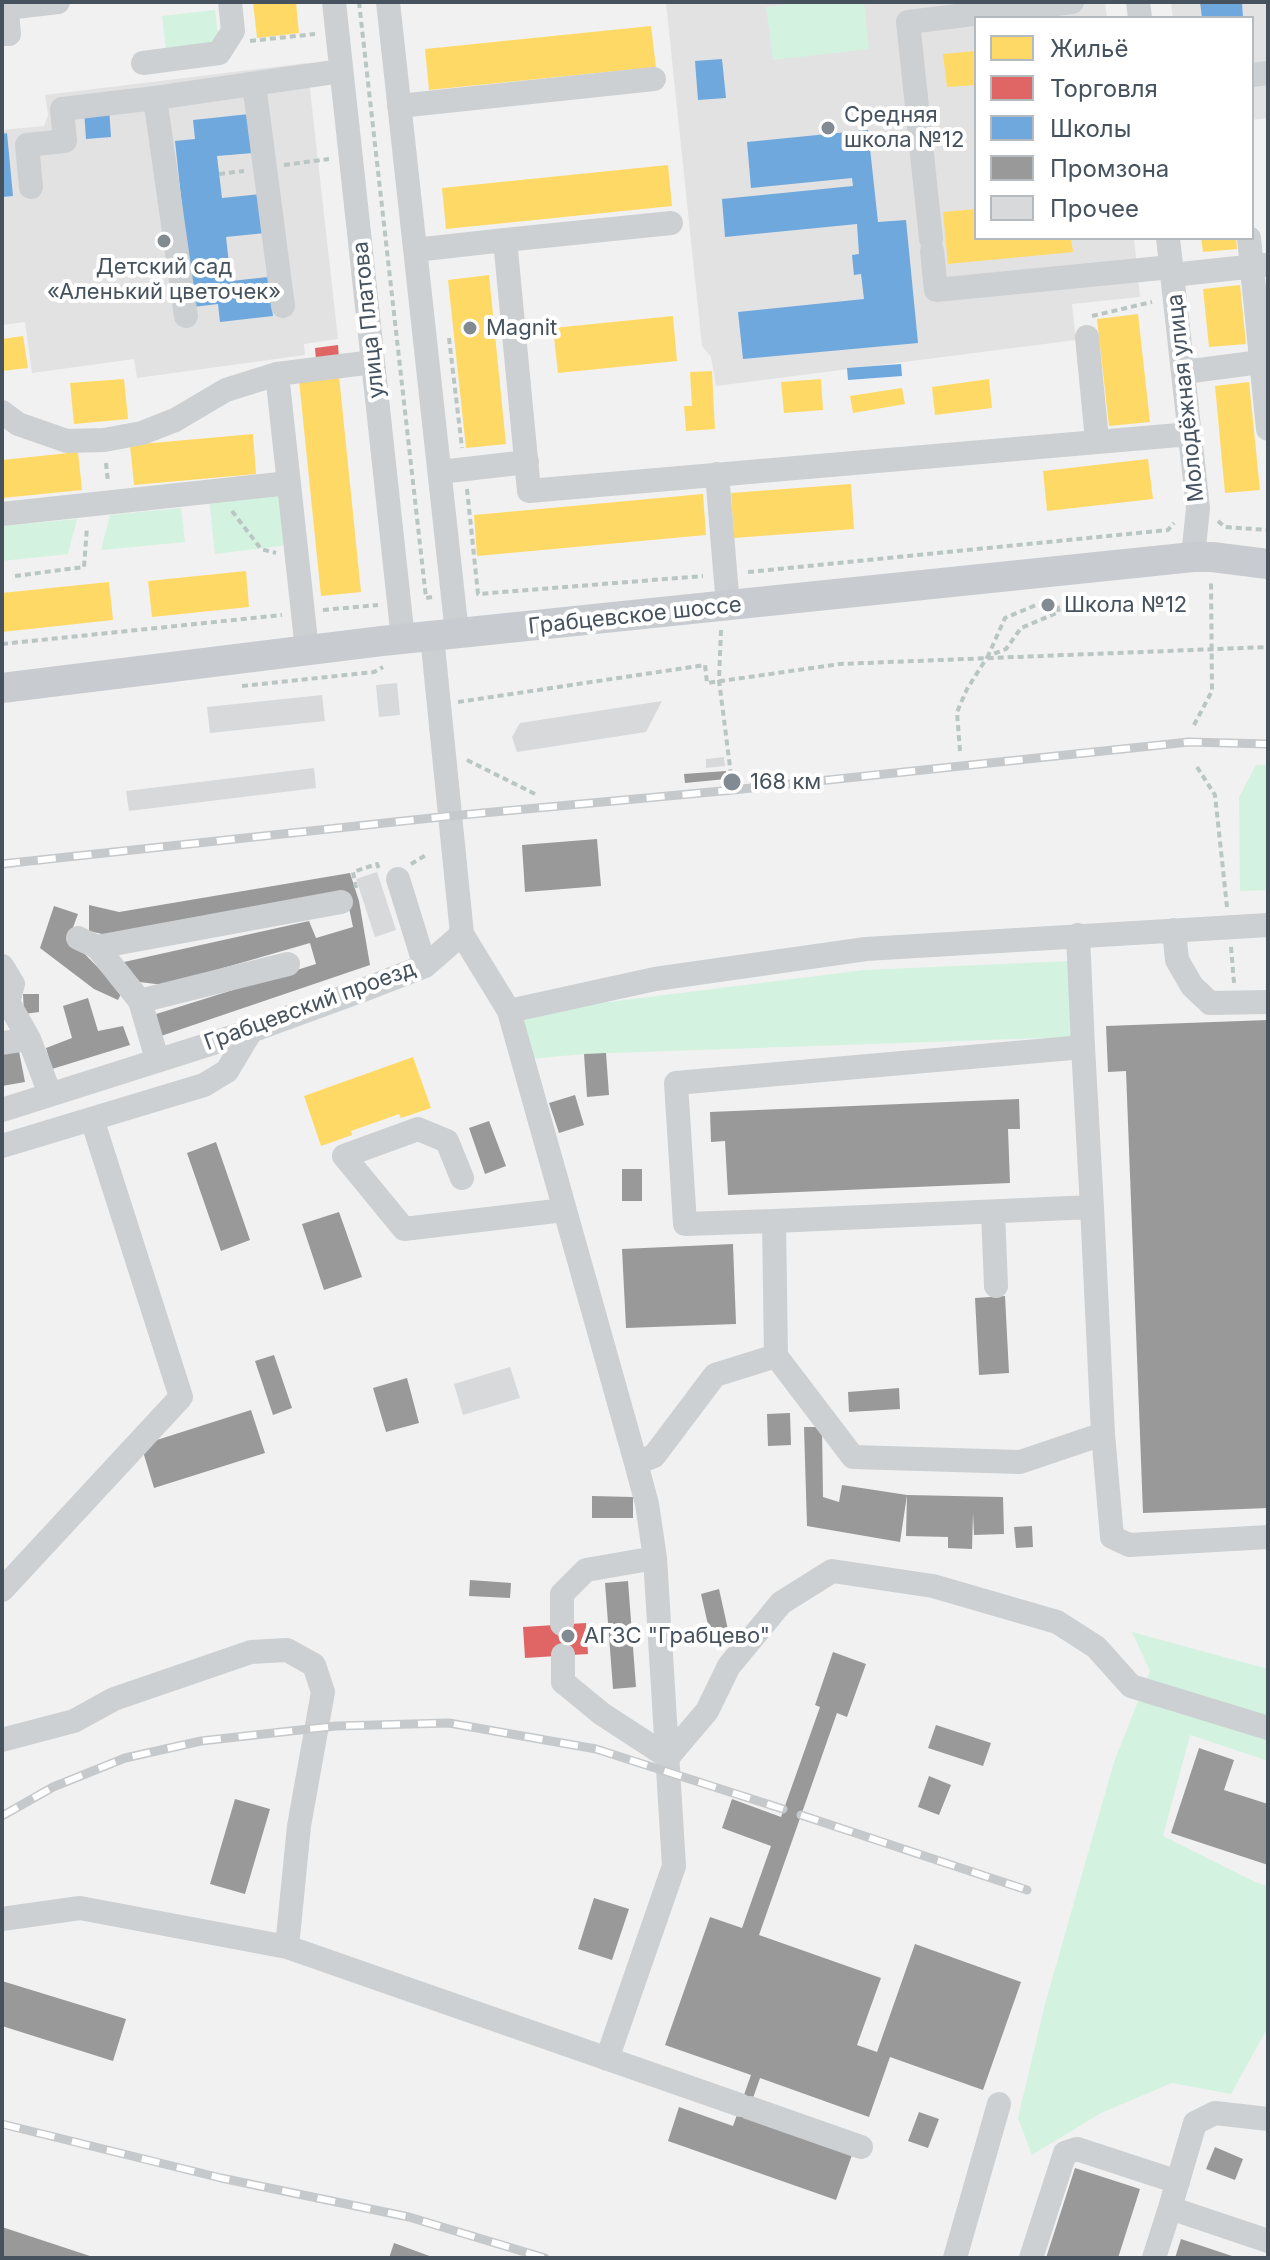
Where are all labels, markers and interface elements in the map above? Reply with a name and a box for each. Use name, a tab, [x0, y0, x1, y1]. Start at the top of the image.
legend	[974, 16, 1254, 240]
text: Жильё	[1050, 34, 1128, 63]
text: Торговля	[1050, 74, 1158, 103]
place label: Средняя школа №12	[844, 102, 964, 154]
text: Школы	[1050, 114, 1131, 143]
marker: Средняя школа №12	[819, 119, 837, 137]
text: Промзона	[1050, 154, 1169, 183]
text: Прочее	[1050, 194, 1139, 223]
marker: Детский сад «Аленький цветочек»	[155, 232, 173, 250]
street label: улица Платова	[348, 240, 390, 400]
place label: Детский сад «Аленький цветочек»	[47, 254, 281, 306]
street label: Молодёжная улица	[1162, 293, 1210, 503]
place label: Magnit	[486, 315, 557, 341]
marker: Magnit	[461, 319, 479, 337]
street label: Грабцевское шоссе	[527, 592, 743, 640]
place label: Школа №12	[1064, 592, 1187, 618]
marker: Школа №12	[1039, 596, 1057, 614]
place label: 168 км	[750, 769, 821, 795]
marker: 168 км	[721, 771, 743, 793]
street label: Грабцевский проезд	[201, 956, 419, 1056]
place label: АГЗС "Грабцево"	[584, 1623, 770, 1649]
marker: АГЗС "Грабцево"	[559, 1627, 577, 1645]

